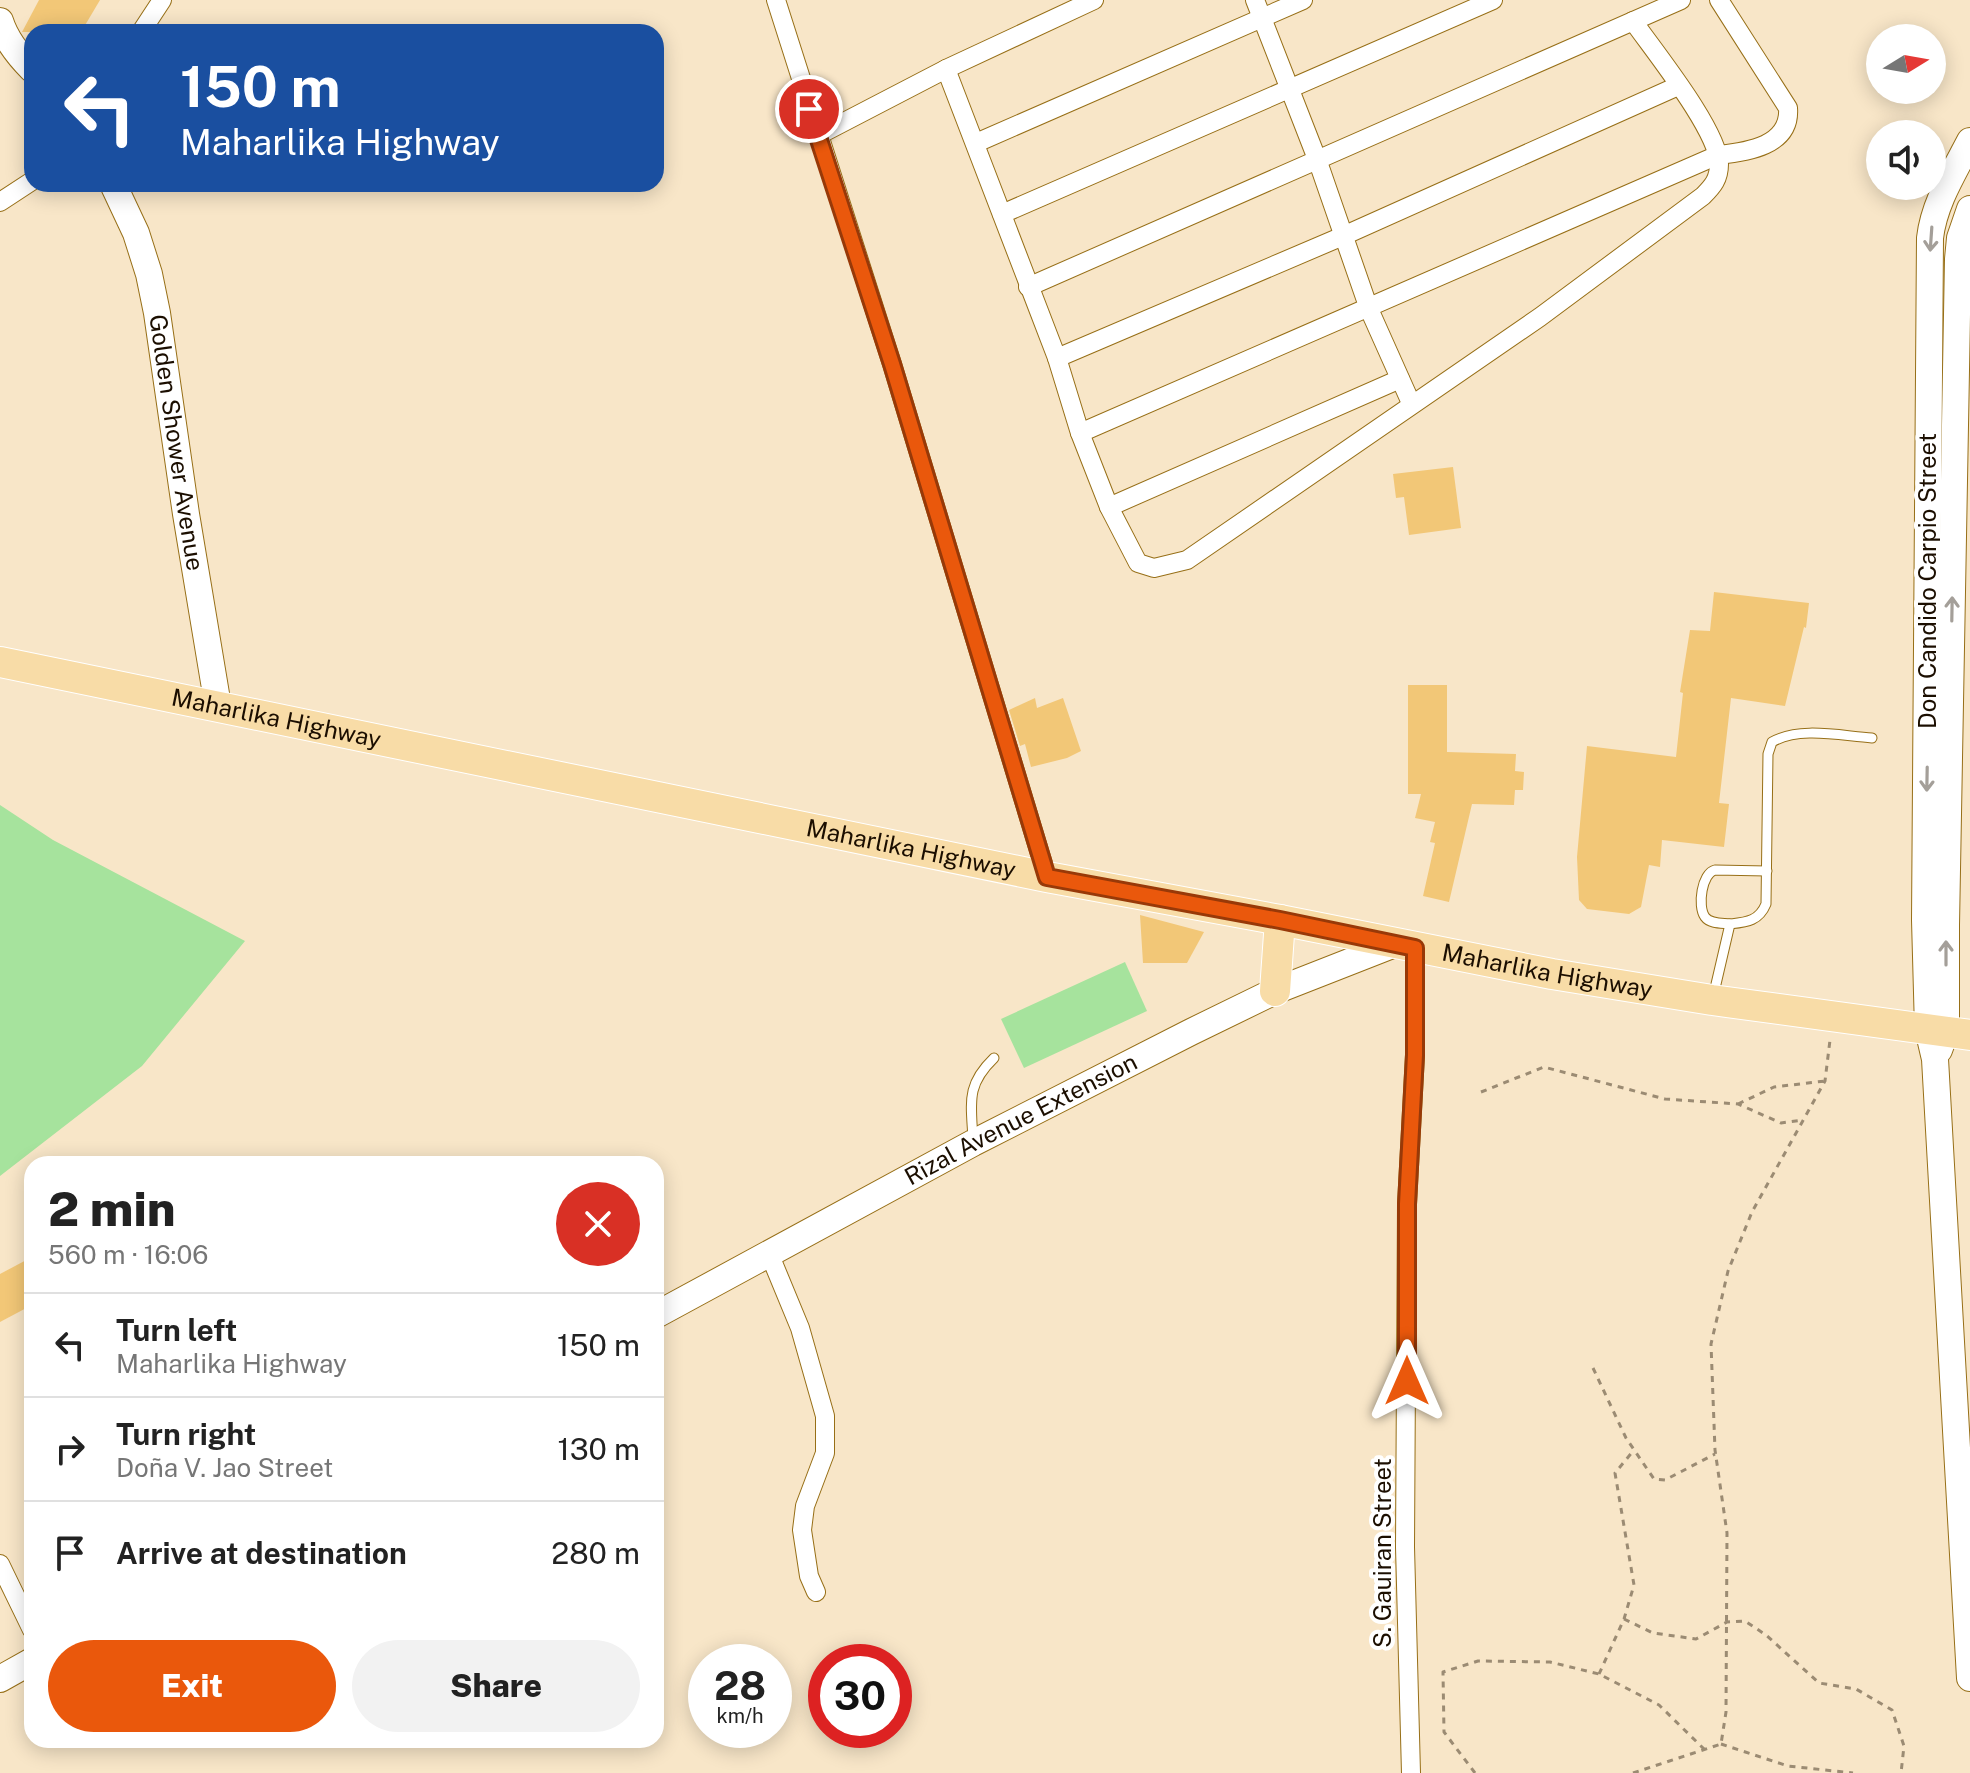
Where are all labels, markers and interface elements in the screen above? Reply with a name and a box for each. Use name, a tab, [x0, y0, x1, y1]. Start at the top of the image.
north arrow	[1866, 24, 1946, 104]
map controls	[1866, 24, 1946, 200]
text: 150 m	[180, 54, 341, 120]
icon: left	[48, 56, 152, 160]
pin	[775, 75, 843, 143]
icon: arrive	[787, 87, 831, 131]
button: sound	[1866, 120, 1946, 200]
text: Maharlika Highway	[180, 121, 500, 163]
one-way arrow	[1923, 225, 1938, 252]
street label: Golden Shower Avenue	[144, 313, 210, 573]
street label: Don Candido Carpio Street	[1913, 433, 1941, 729]
one-way arrow	[1944, 596, 1959, 623]
street label: Maharlika Highway	[169, 683, 384, 753]
one-way arrow	[1919, 765, 1935, 792]
street label: Maharlika Highway	[804, 813, 1019, 883]
street label: Maharlika Highway	[1440, 938, 1655, 1003]
one-way arrow	[1938, 940, 1954, 967]
street label: Rizal Avenue Extension	[899, 1047, 1141, 1190]
text: 2 min	[48, 1180, 176, 1237]
button: close	[556, 1182, 640, 1266]
text: 560 m · 16:06	[48, 1239, 208, 1270]
text: Turn left	[116, 1312, 237, 1348]
icon: left	[48, 1323, 92, 1367]
text: 150 m	[557, 1327, 640, 1363]
position arrow	[1365, 1339, 1449, 1423]
text: Maharlika Highway	[116, 1348, 347, 1379]
text: Turn right	[116, 1416, 256, 1452]
icon: right	[48, 1427, 92, 1471]
text: 130 m	[557, 1431, 640, 1467]
text: Doña V. Jao Street	[116, 1452, 333, 1483]
street label: S. Gauiran Street	[1368, 1458, 1396, 1648]
icon: arrive	[48, 1531, 92, 1575]
text: Arrive at destination	[116, 1535, 407, 1571]
text: 280 m	[551, 1535, 640, 1571]
button: Exit	[48, 1640, 336, 1732]
button: Share	[352, 1640, 640, 1732]
speed limit sign: 30	[808, 1644, 912, 1748]
text: 28	[714, 1662, 766, 1709]
text: km/h	[716, 1704, 764, 1728]

